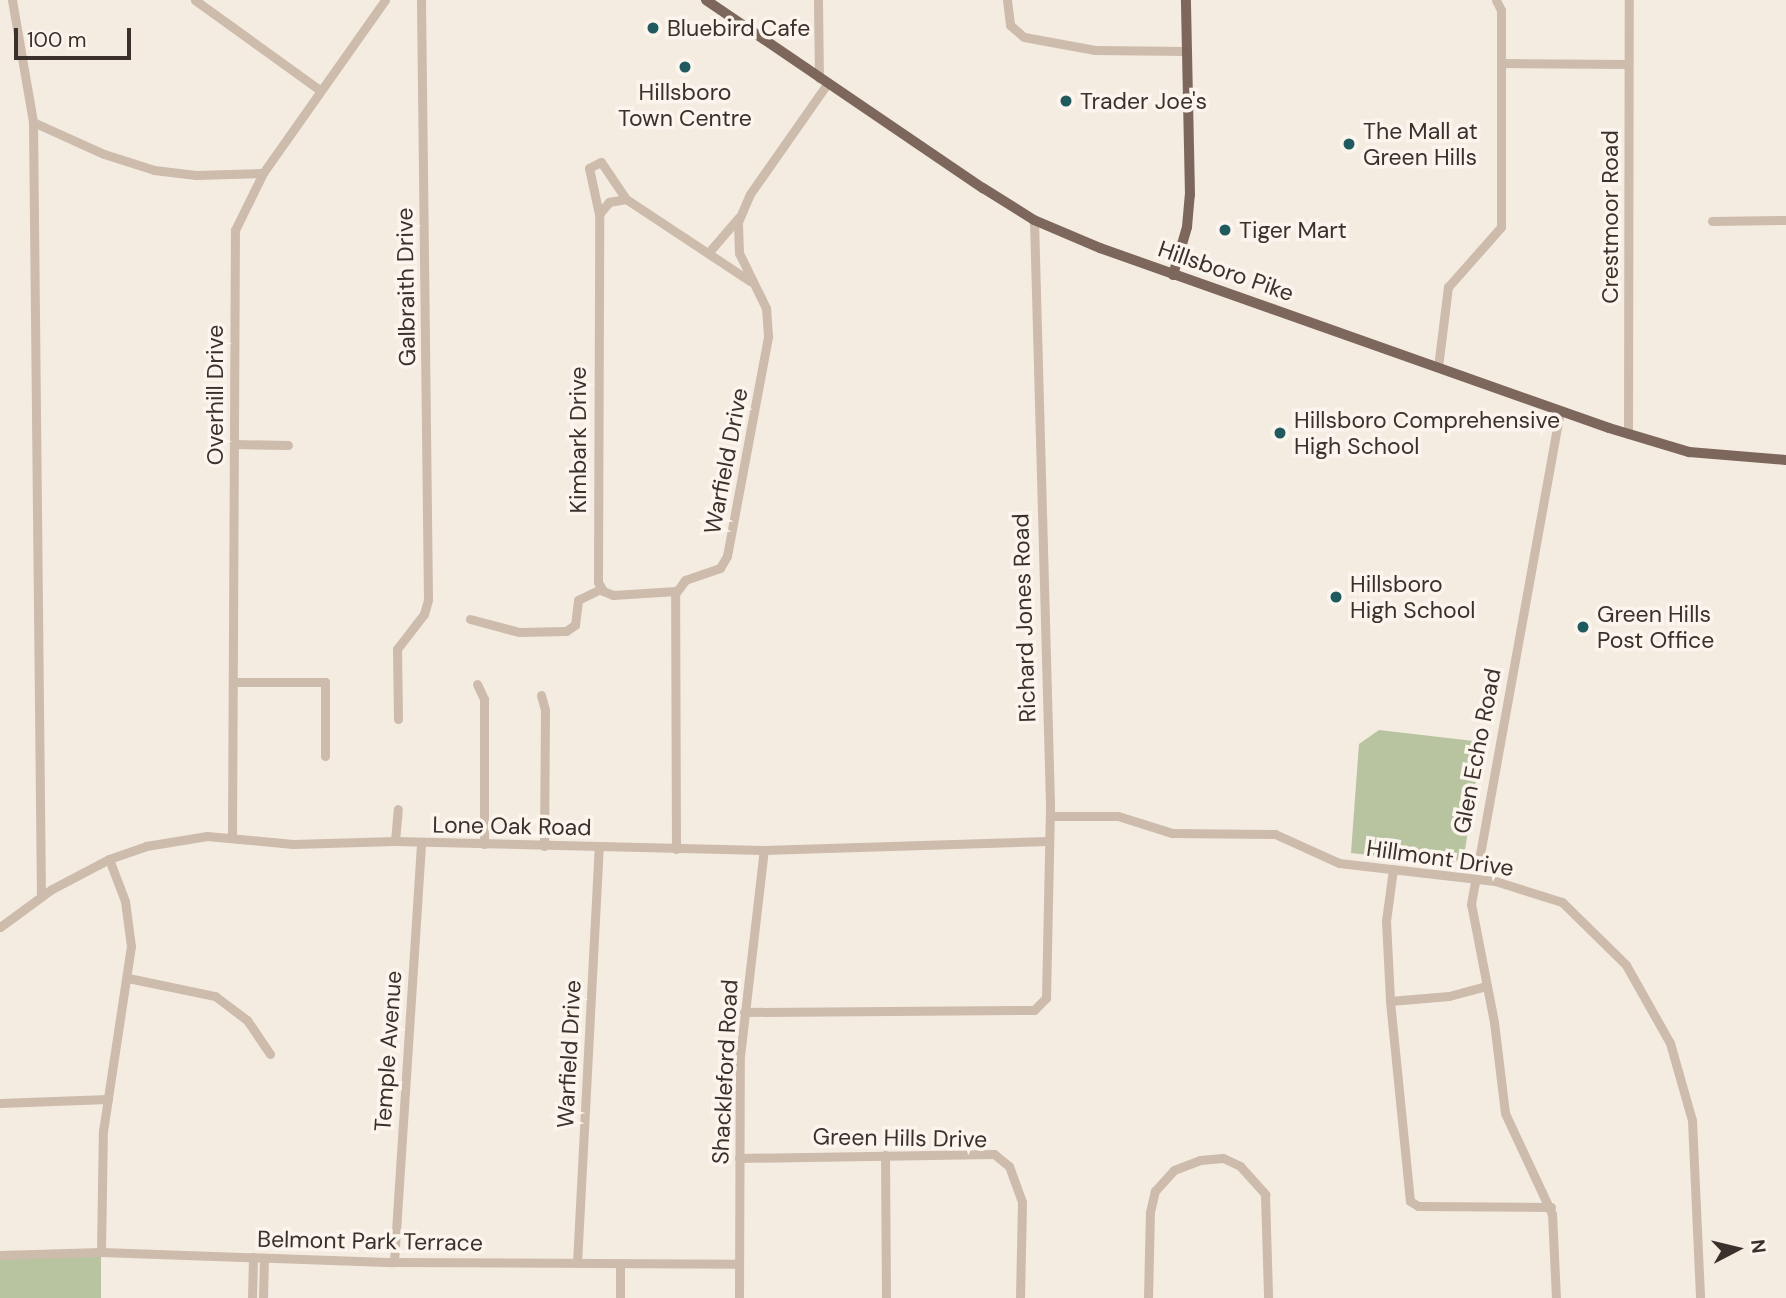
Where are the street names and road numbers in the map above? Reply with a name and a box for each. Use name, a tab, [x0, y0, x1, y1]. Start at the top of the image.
street label: Crestmoor Road	[1596, 130, 1624, 304]
street label: Galbraith Drive	[391, 207, 421, 367]
street label: Hillsboro Pike	[1155, 235, 1297, 307]
street label: Overhill Drive	[201, 325, 229, 465]
street label: Kimbark Drive	[564, 366, 592, 514]
street label: Warfield Drive	[698, 386, 754, 536]
street label: Richard Jones Road	[1007, 513, 1041, 723]
street label: Glen Echo Road	[1447, 666, 1507, 836]
street label: Lone Oak Road	[432, 811, 592, 841]
street label: Hillmont Drive	[1365, 834, 1515, 882]
street label: Temple Avenue	[369, 970, 407, 1132]
street label: Warfield Drive	[551, 979, 587, 1129]
street label: Shackleford Road	[706, 979, 744, 1165]
street label: Green Hills Drive	[813, 1123, 987, 1153]
street label: Belmont Park Terrace	[257, 1225, 483, 1257]

